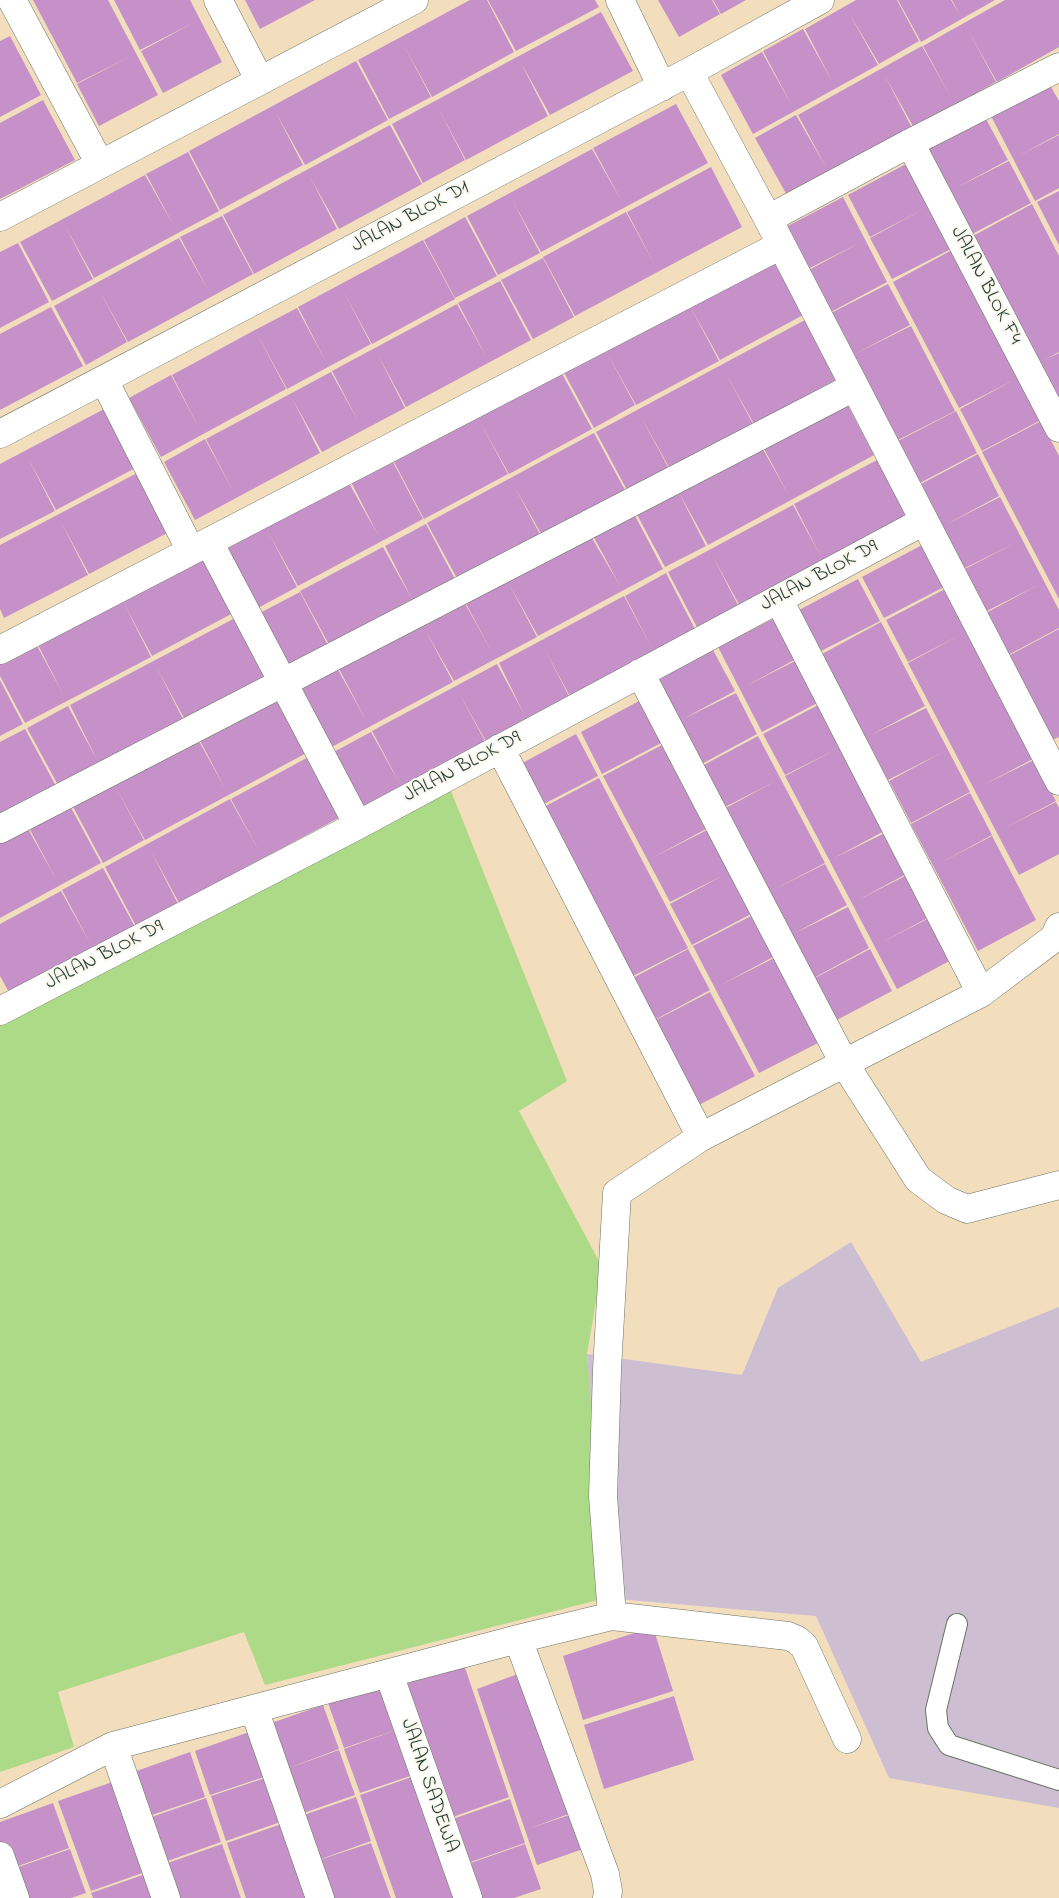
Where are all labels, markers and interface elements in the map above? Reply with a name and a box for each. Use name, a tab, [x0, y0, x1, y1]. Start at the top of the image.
street label: JALAN BLOK D1	[348, 177, 474, 259]
street label: JALAN BLOK F4	[944, 223, 1026, 349]
street label: JALAN BLOK D9	[757, 536, 883, 618]
street label: JALAN BLOK D9	[400, 727, 526, 809]
street label: JALAN BLOK D9	[42, 916, 168, 996]
street label: JALAN SADEWA	[394, 1716, 462, 1856]

